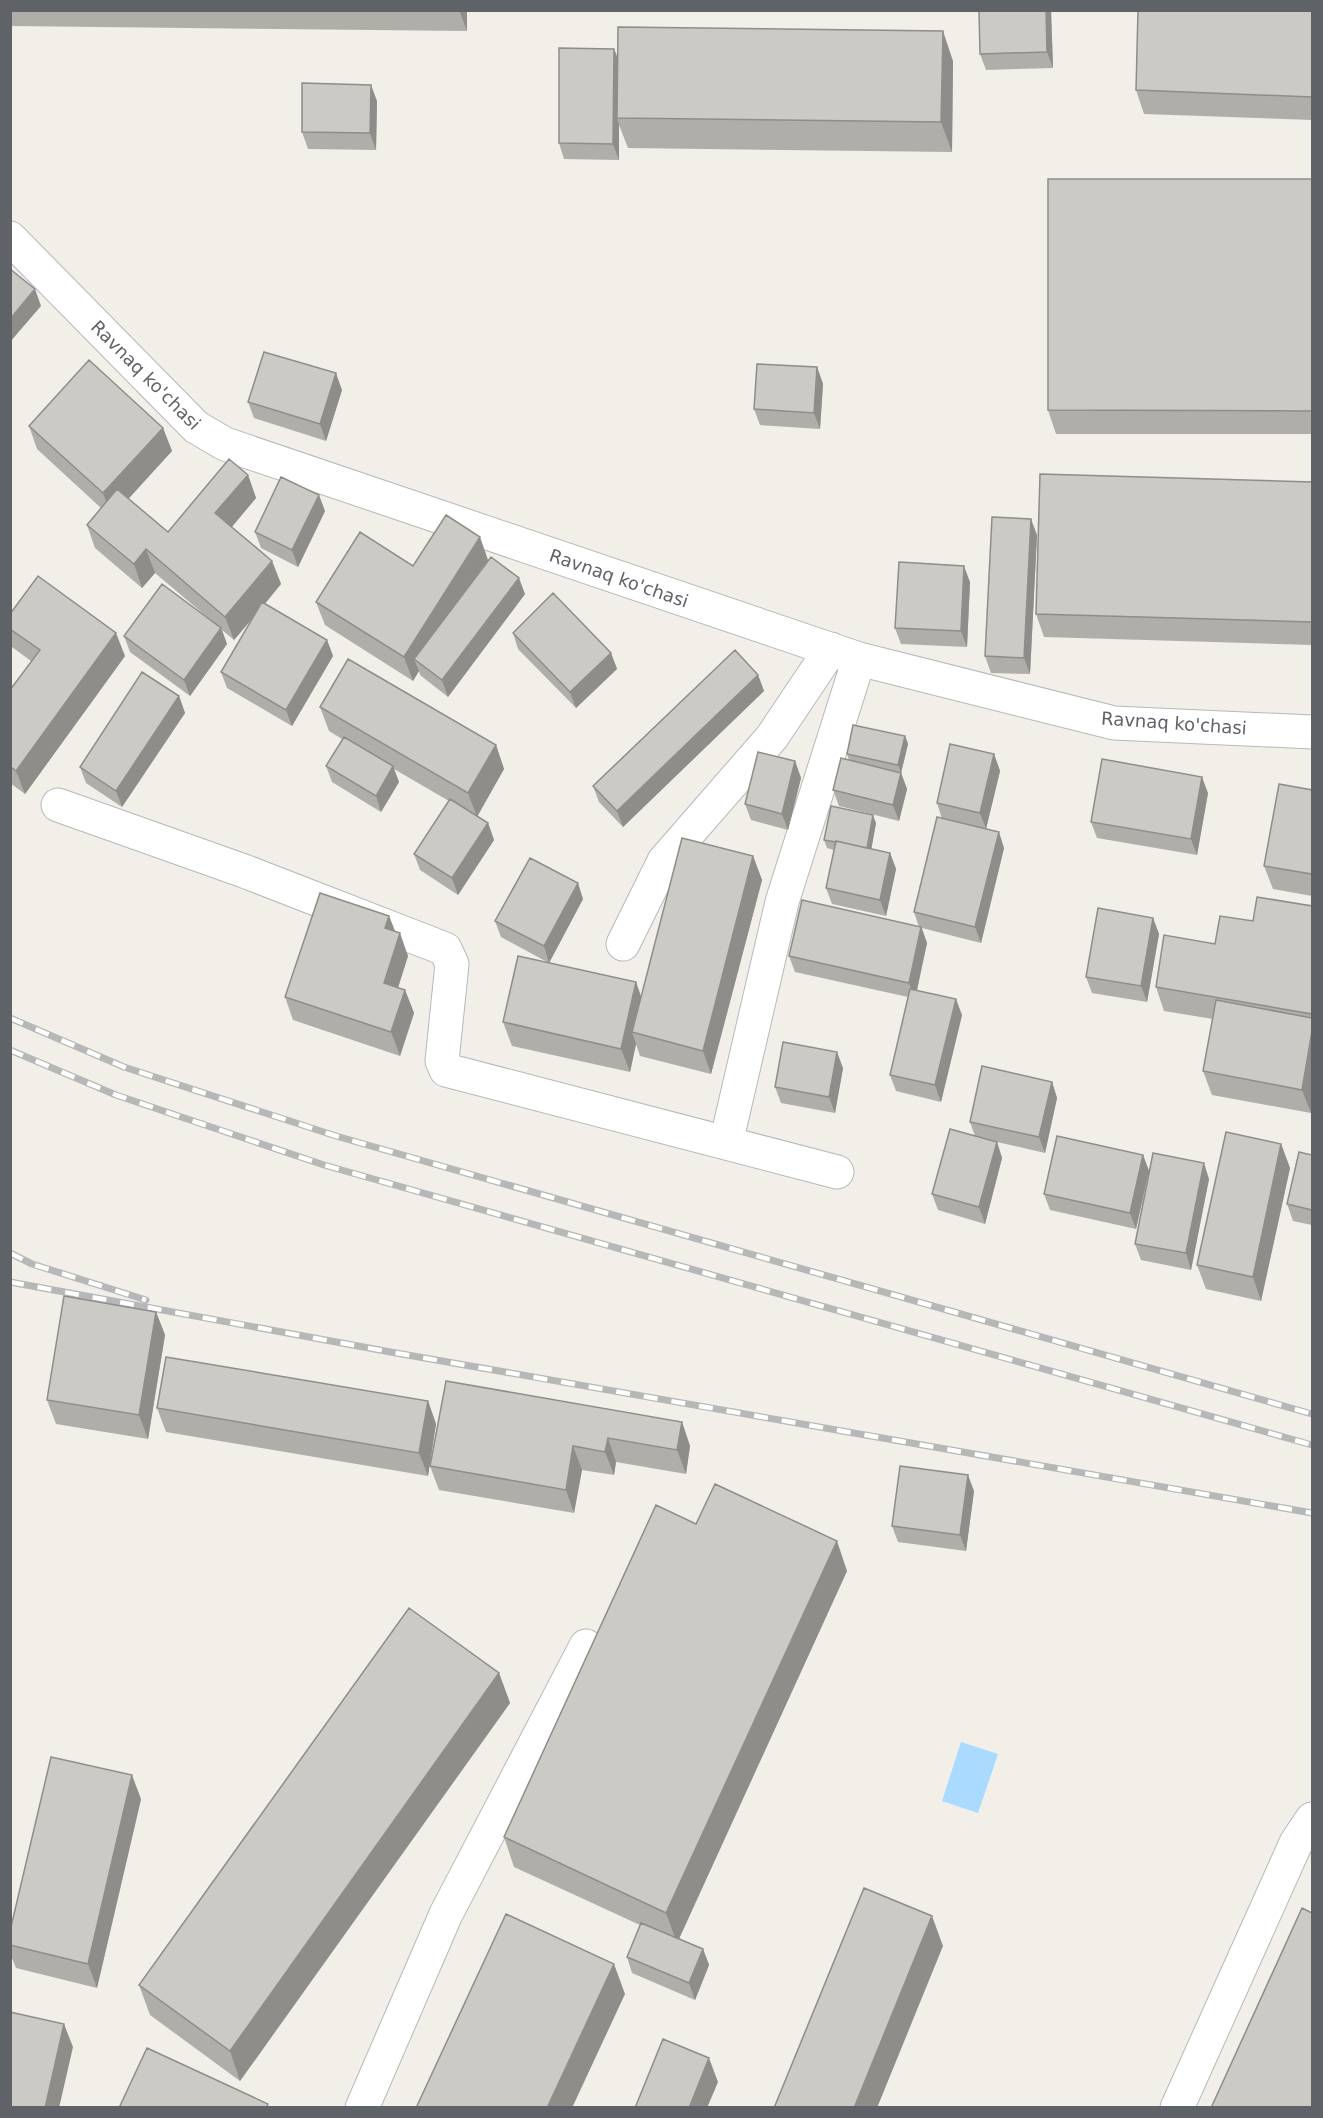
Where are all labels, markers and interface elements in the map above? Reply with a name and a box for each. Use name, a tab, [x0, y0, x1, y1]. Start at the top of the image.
street label: Ravnaq ko'chasi	[87, 316, 205, 434]
street label: Ravnaq ko'chasi	[547, 544, 691, 612]
street label: Ravnaq ko'chasi	[1101, 707, 1247, 739]

